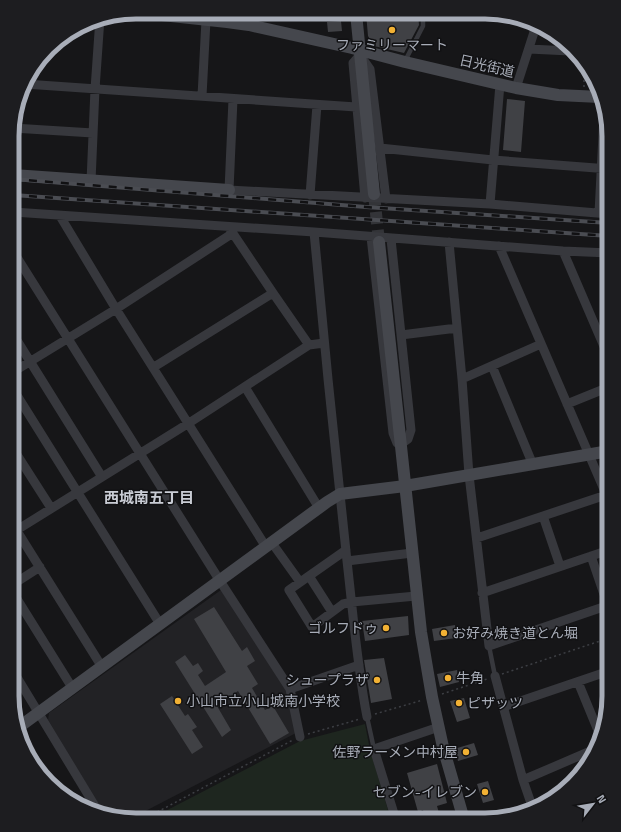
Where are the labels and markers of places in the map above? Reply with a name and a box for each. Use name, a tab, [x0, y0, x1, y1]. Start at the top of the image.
marker: ファミリーマート	[387, 25, 397, 35]
place label: ファミリーマート	[336, 34, 448, 55]
place label: ゴルフドゥ	[308, 617, 378, 638]
place label: お好み焼き道とん堀	[452, 622, 578, 643]
marker: ゴルフドゥ	[381, 623, 391, 633]
marker: お好み焼き道とん堀	[439, 628, 449, 638]
place label: 牛角	[456, 667, 484, 688]
place label: シュープラザ	[286, 669, 369, 690]
marker: 牛角	[443, 673, 453, 683]
marker: シュープラザ	[372, 675, 382, 685]
place label: 小山市立小山城南小学校	[186, 690, 340, 711]
place label: ピザッツ	[467, 692, 523, 713]
marker: 小山市立小山城南小学校	[173, 696, 183, 706]
marker: ピザッツ	[454, 698, 464, 708]
place label: 佐野ラーメン中村屋	[333, 741, 458, 762]
marker: 佐野ラーメン中村屋	[461, 747, 471, 757]
place label: セブン-イレブン	[373, 781, 477, 802]
marker: セブン-イレブン	[480, 787, 490, 797]

